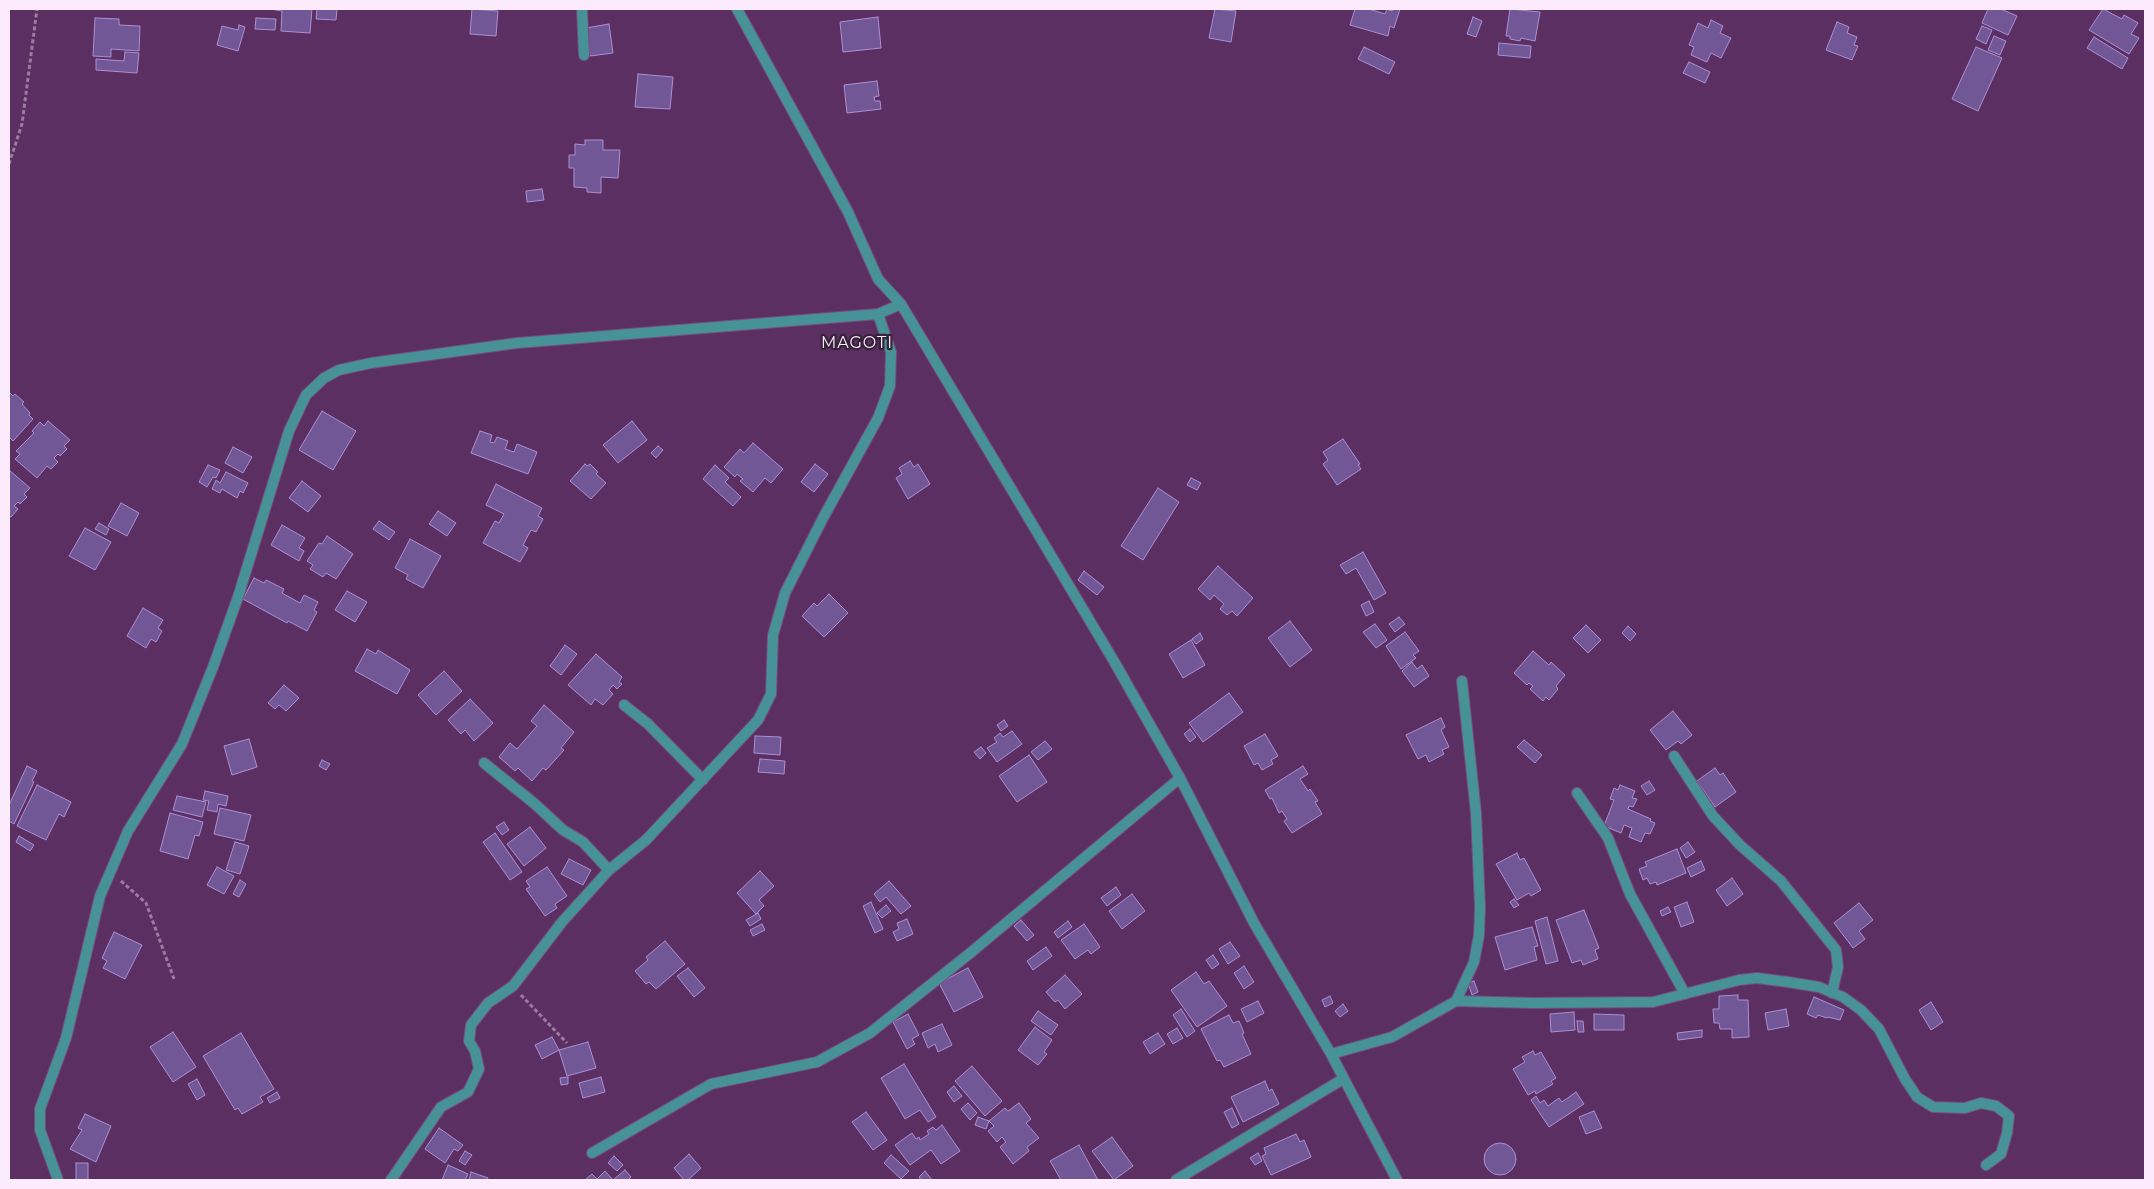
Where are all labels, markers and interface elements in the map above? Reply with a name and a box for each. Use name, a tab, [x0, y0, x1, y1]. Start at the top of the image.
district label: MAGOTI	[820, 333, 894, 353]

